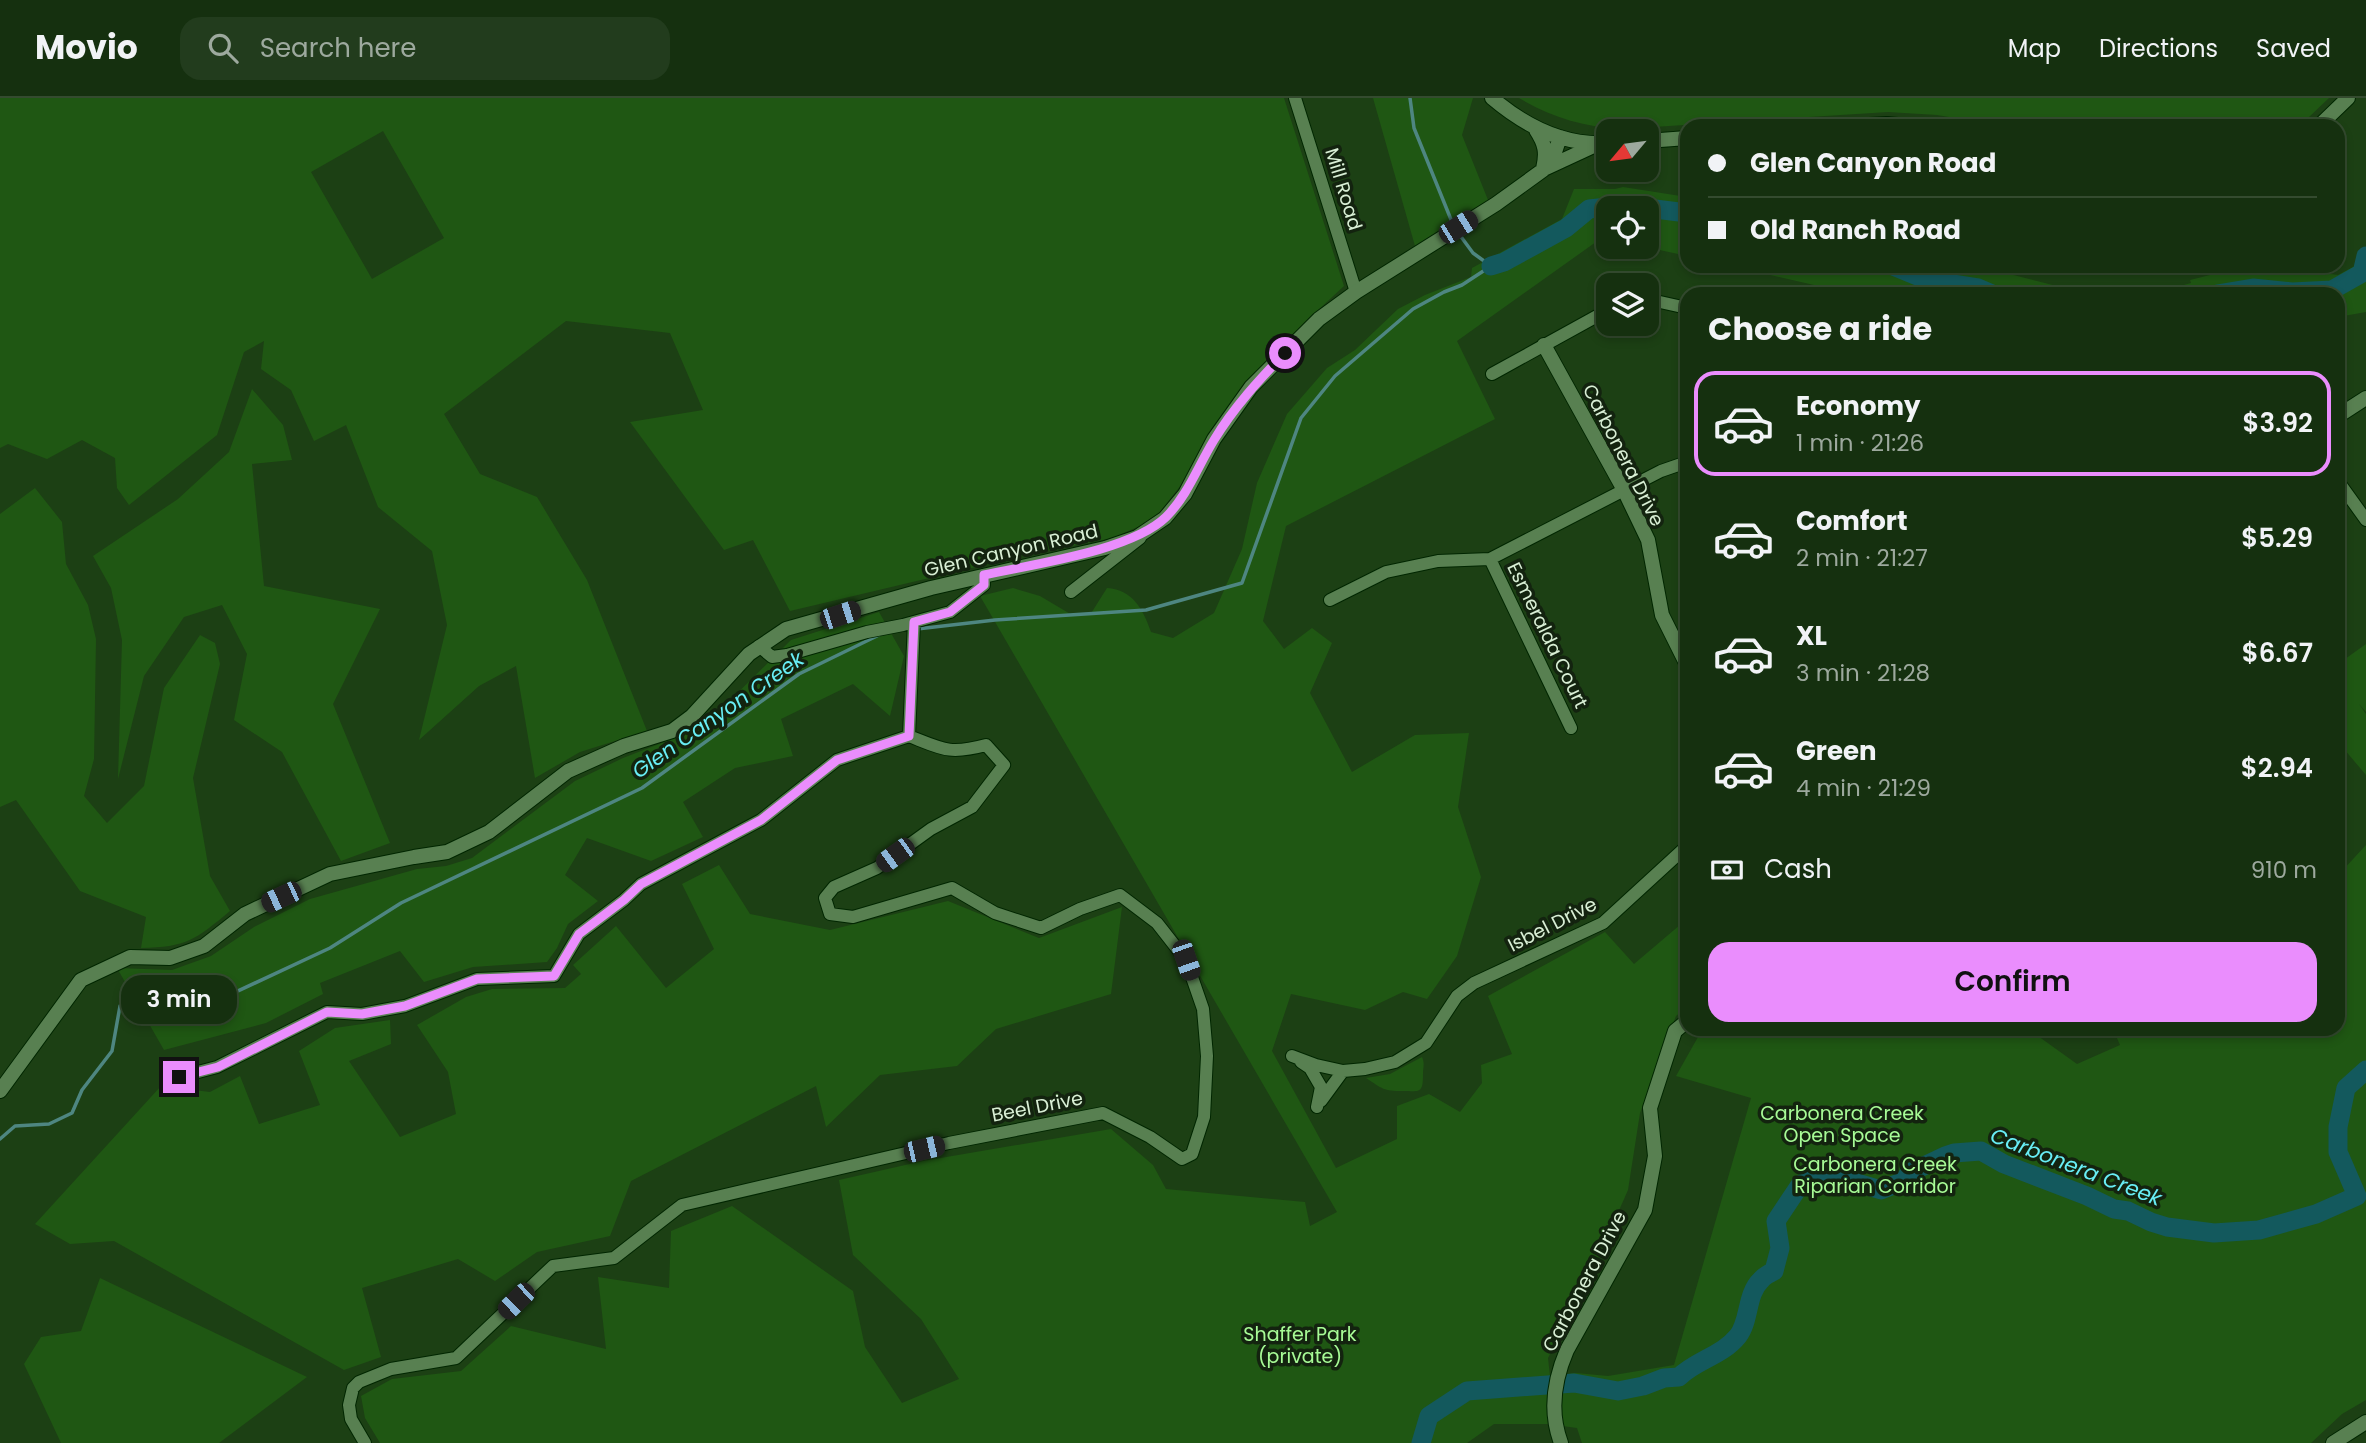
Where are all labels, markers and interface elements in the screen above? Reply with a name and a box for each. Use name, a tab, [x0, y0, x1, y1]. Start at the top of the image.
search box	[180, 17, 670, 80]
text: Movio	[35, 24, 138, 71]
icon: search	[204, 29, 242, 67]
text: Search here	[260, 30, 416, 66]
text: Map	[2008, 32, 2061, 65]
text: Directions	[2099, 32, 2218, 65]
text: Saved	[2256, 32, 2331, 65]
north arrow	[1596, 119, 1659, 182]
map controls	[1596, 119, 1659, 336]
street label: Mill Road	[1318, 145, 1369, 234]
text: Glen Canyon Road	[1750, 145, 1996, 181]
button: locate	[1596, 196, 1659, 259]
car	[1435, 207, 1482, 247]
text: Old Ranch Road	[1750, 212, 1961, 248]
button: layers	[1596, 273, 1659, 336]
text: Choose a ride	[1708, 306, 1932, 351]
route start	[1269, 337, 1301, 369]
street label: Carbonera Drive	[1576, 380, 1671, 531]
text: Economy	[1796, 388, 1920, 424]
icon: car	[1712, 392, 1775, 455]
text: $3.92	[2242, 405, 2313, 441]
text: 1 min · 21:26	[1796, 427, 1924, 459]
text: Comfort	[1796, 503, 1908, 539]
icon: car	[1712, 507, 1775, 570]
street label: Glen Canyon Road	[922, 517, 1101, 584]
text: $5.29	[2241, 520, 2313, 556]
text: 2 min · 21:27	[1796, 542, 1928, 574]
street label: Esmeralda Court	[1500, 558, 1595, 713]
car	[817, 599, 864, 631]
text: XL	[1796, 618, 1827, 654]
icon: car	[1712, 622, 1775, 685]
text: $6.67	[2242, 635, 2313, 671]
water label: Glen Canyon Creek	[626, 644, 811, 785]
text: 3 min · 21:28	[1796, 657, 1930, 689]
text: Green	[1796, 733, 1877, 769]
icon: car	[1712, 737, 1775, 800]
text: $2.94	[2241, 750, 2313, 786]
text: 4 min · 21:29	[1796, 772, 1931, 804]
car	[872, 834, 919, 876]
icon: cash	[1708, 851, 1746, 889]
text: Cash	[1764, 851, 1832, 887]
text: 910 m	[2251, 854, 2317, 886]
car	[258, 879, 305, 915]
street label: Isbel Drive	[1503, 890, 1601, 958]
car	[1170, 937, 1203, 983]
button: Confirm	[1708, 942, 2317, 1022]
callout: 3 min	[121, 976, 237, 1024]
text: 3 min	[147, 983, 211, 1015]
route end	[163, 1061, 195, 1093]
street label: Beel Drive	[989, 1084, 1085, 1129]
park label: Carbonera Creek Open Space	[1760, 1100, 1924, 1149]
water label: Carbonera Creek	[1986, 1120, 2167, 1213]
car	[902, 1134, 947, 1164]
park label: Carbonera Creek Riparian Corridor	[1793, 1151, 1957, 1200]
street label: Carbonera Drive	[1536, 1206, 1633, 1357]
car	[494, 1279, 539, 1323]
park label: Shaffer Park (private)	[1243, 1321, 1357, 1370]

